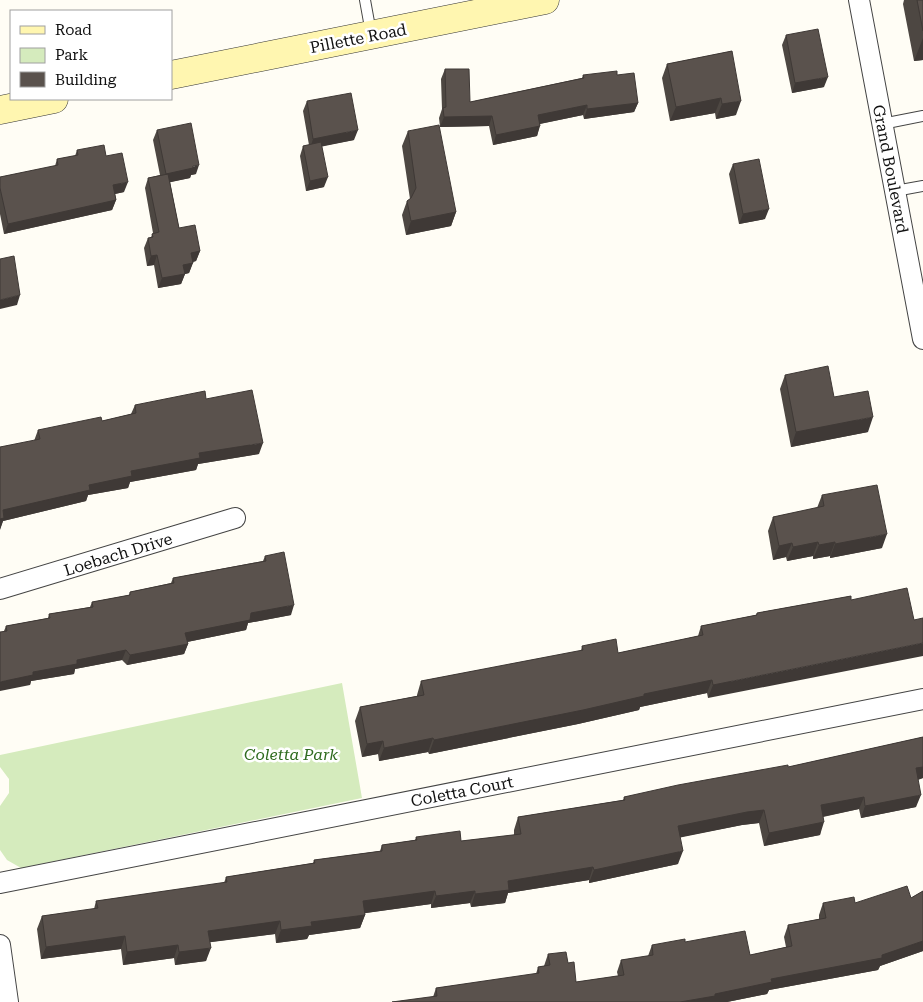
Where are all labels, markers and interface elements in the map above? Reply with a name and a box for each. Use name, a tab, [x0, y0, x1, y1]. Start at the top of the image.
legend	[10, 10, 172, 100]
street label: Pillette Road	[308, 20, 408, 57]
text: Road	[55, 21, 92, 39]
text: Park	[55, 46, 89, 64]
text: Building	[55, 71, 117, 89]
street label: Grand Boulevard	[869, 103, 912, 235]
street label: Loebach Drive	[62, 529, 175, 580]
park label: Coletta Park	[244, 745, 338, 764]
street label: Coletta Court	[409, 772, 515, 811]

